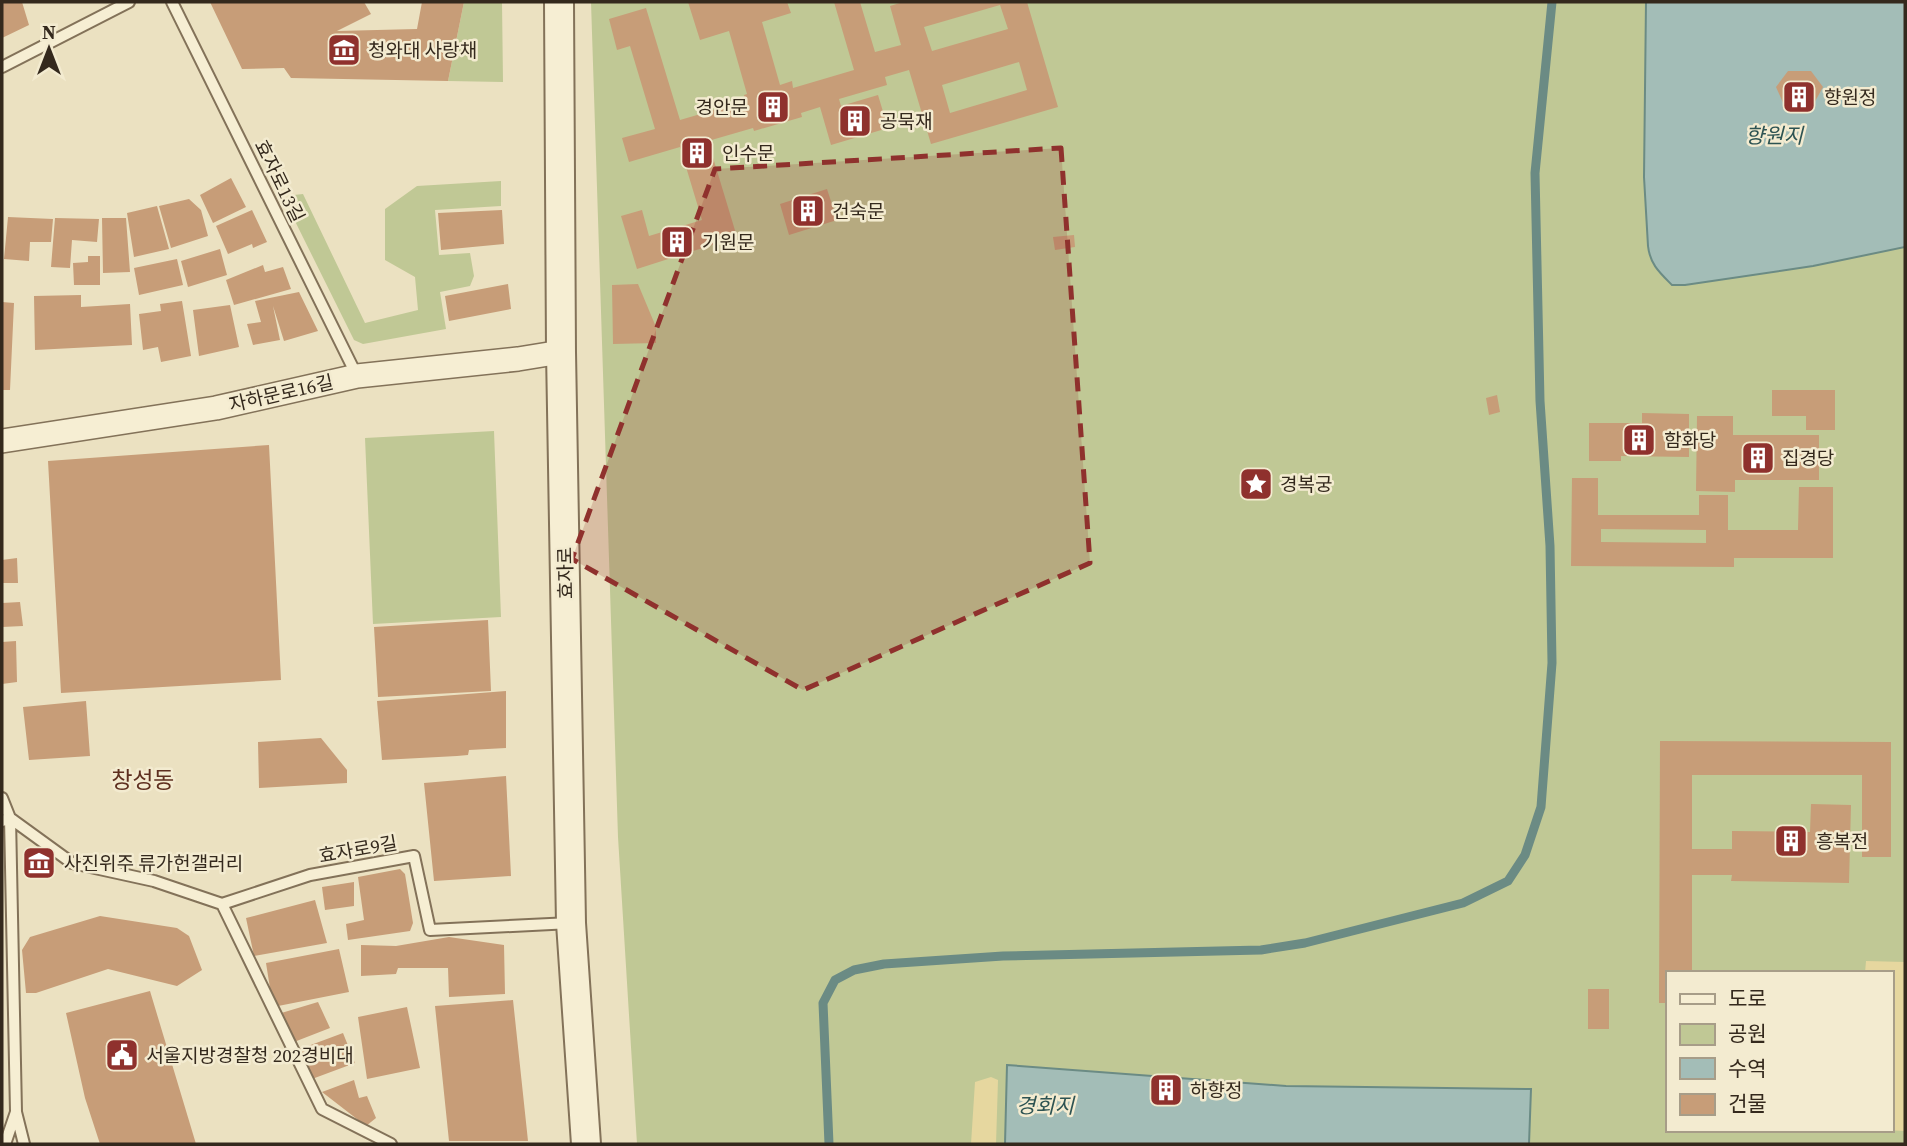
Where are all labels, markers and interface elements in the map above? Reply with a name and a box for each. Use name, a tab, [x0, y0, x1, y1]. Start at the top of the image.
north arrow	[14, 14, 84, 84]
text: N	[42, 19, 56, 45]
museum icon: 청와대 사랑채	[325, 31, 363, 69]
place label: 청와대 사랑채	[368, 37, 477, 63]
building icon: 향원정	[1780, 78, 1818, 116]
place label: 향원정	[1824, 84, 1876, 110]
building icon: 경안문	[754, 88, 792, 126]
place label: 경안문	[696, 94, 748, 120]
building icon: 공묵재	[836, 102, 874, 140]
place label: 공묵재	[880, 108, 932, 134]
water label: 향원지	[1745, 121, 1805, 150]
building icon: 인수문	[678, 134, 716, 172]
street label: 효자로13길	[249, 135, 311, 227]
place label: 인수문	[722, 140, 774, 166]
building icon: 건숙문	[789, 192, 827, 230]
place label: 건숙문	[832, 198, 884, 224]
building icon: 기원문	[658, 223, 696, 261]
place label: 기원문	[702, 229, 754, 255]
street label: 자하문로16길	[226, 368, 336, 418]
building icon: 함화당	[1620, 421, 1658, 459]
place label: 함화당	[1664, 427, 1716, 453]
building icon: 집경당	[1739, 439, 1777, 477]
place label: 집경당	[1782, 445, 1834, 471]
place icon: 경복궁	[1237, 465, 1275, 503]
place label: 경복궁	[1280, 471, 1332, 497]
street label: 효자로	[552, 547, 578, 599]
district label: 창성동	[111, 764, 175, 796]
building icon: 흥복전	[1772, 822, 1810, 860]
place label: 흥복전	[1816, 828, 1868, 854]
street label: 효자로9길	[317, 829, 399, 869]
museum icon: 사진위주 류가헌갤러리	[20, 844, 58, 882]
place label: 사진위주 류가헌갤러리	[64, 850, 243, 876]
legend	[1666, 971, 1893, 1132]
text: 도로	[1728, 984, 1767, 1013]
text: 공원	[1728, 1019, 1767, 1048]
public building icon: 서울지방경찰청 202경비대	[103, 1036, 141, 1074]
place label: 서울지방경찰청 202경비대	[146, 1042, 354, 1068]
text: 수역	[1728, 1054, 1767, 1083]
building icon: 하향정	[1147, 1071, 1185, 1109]
place label: 하향정	[1190, 1077, 1242, 1103]
text: 건물	[1728, 1089, 1767, 1118]
water label: 경회지	[1016, 1091, 1076, 1120]

